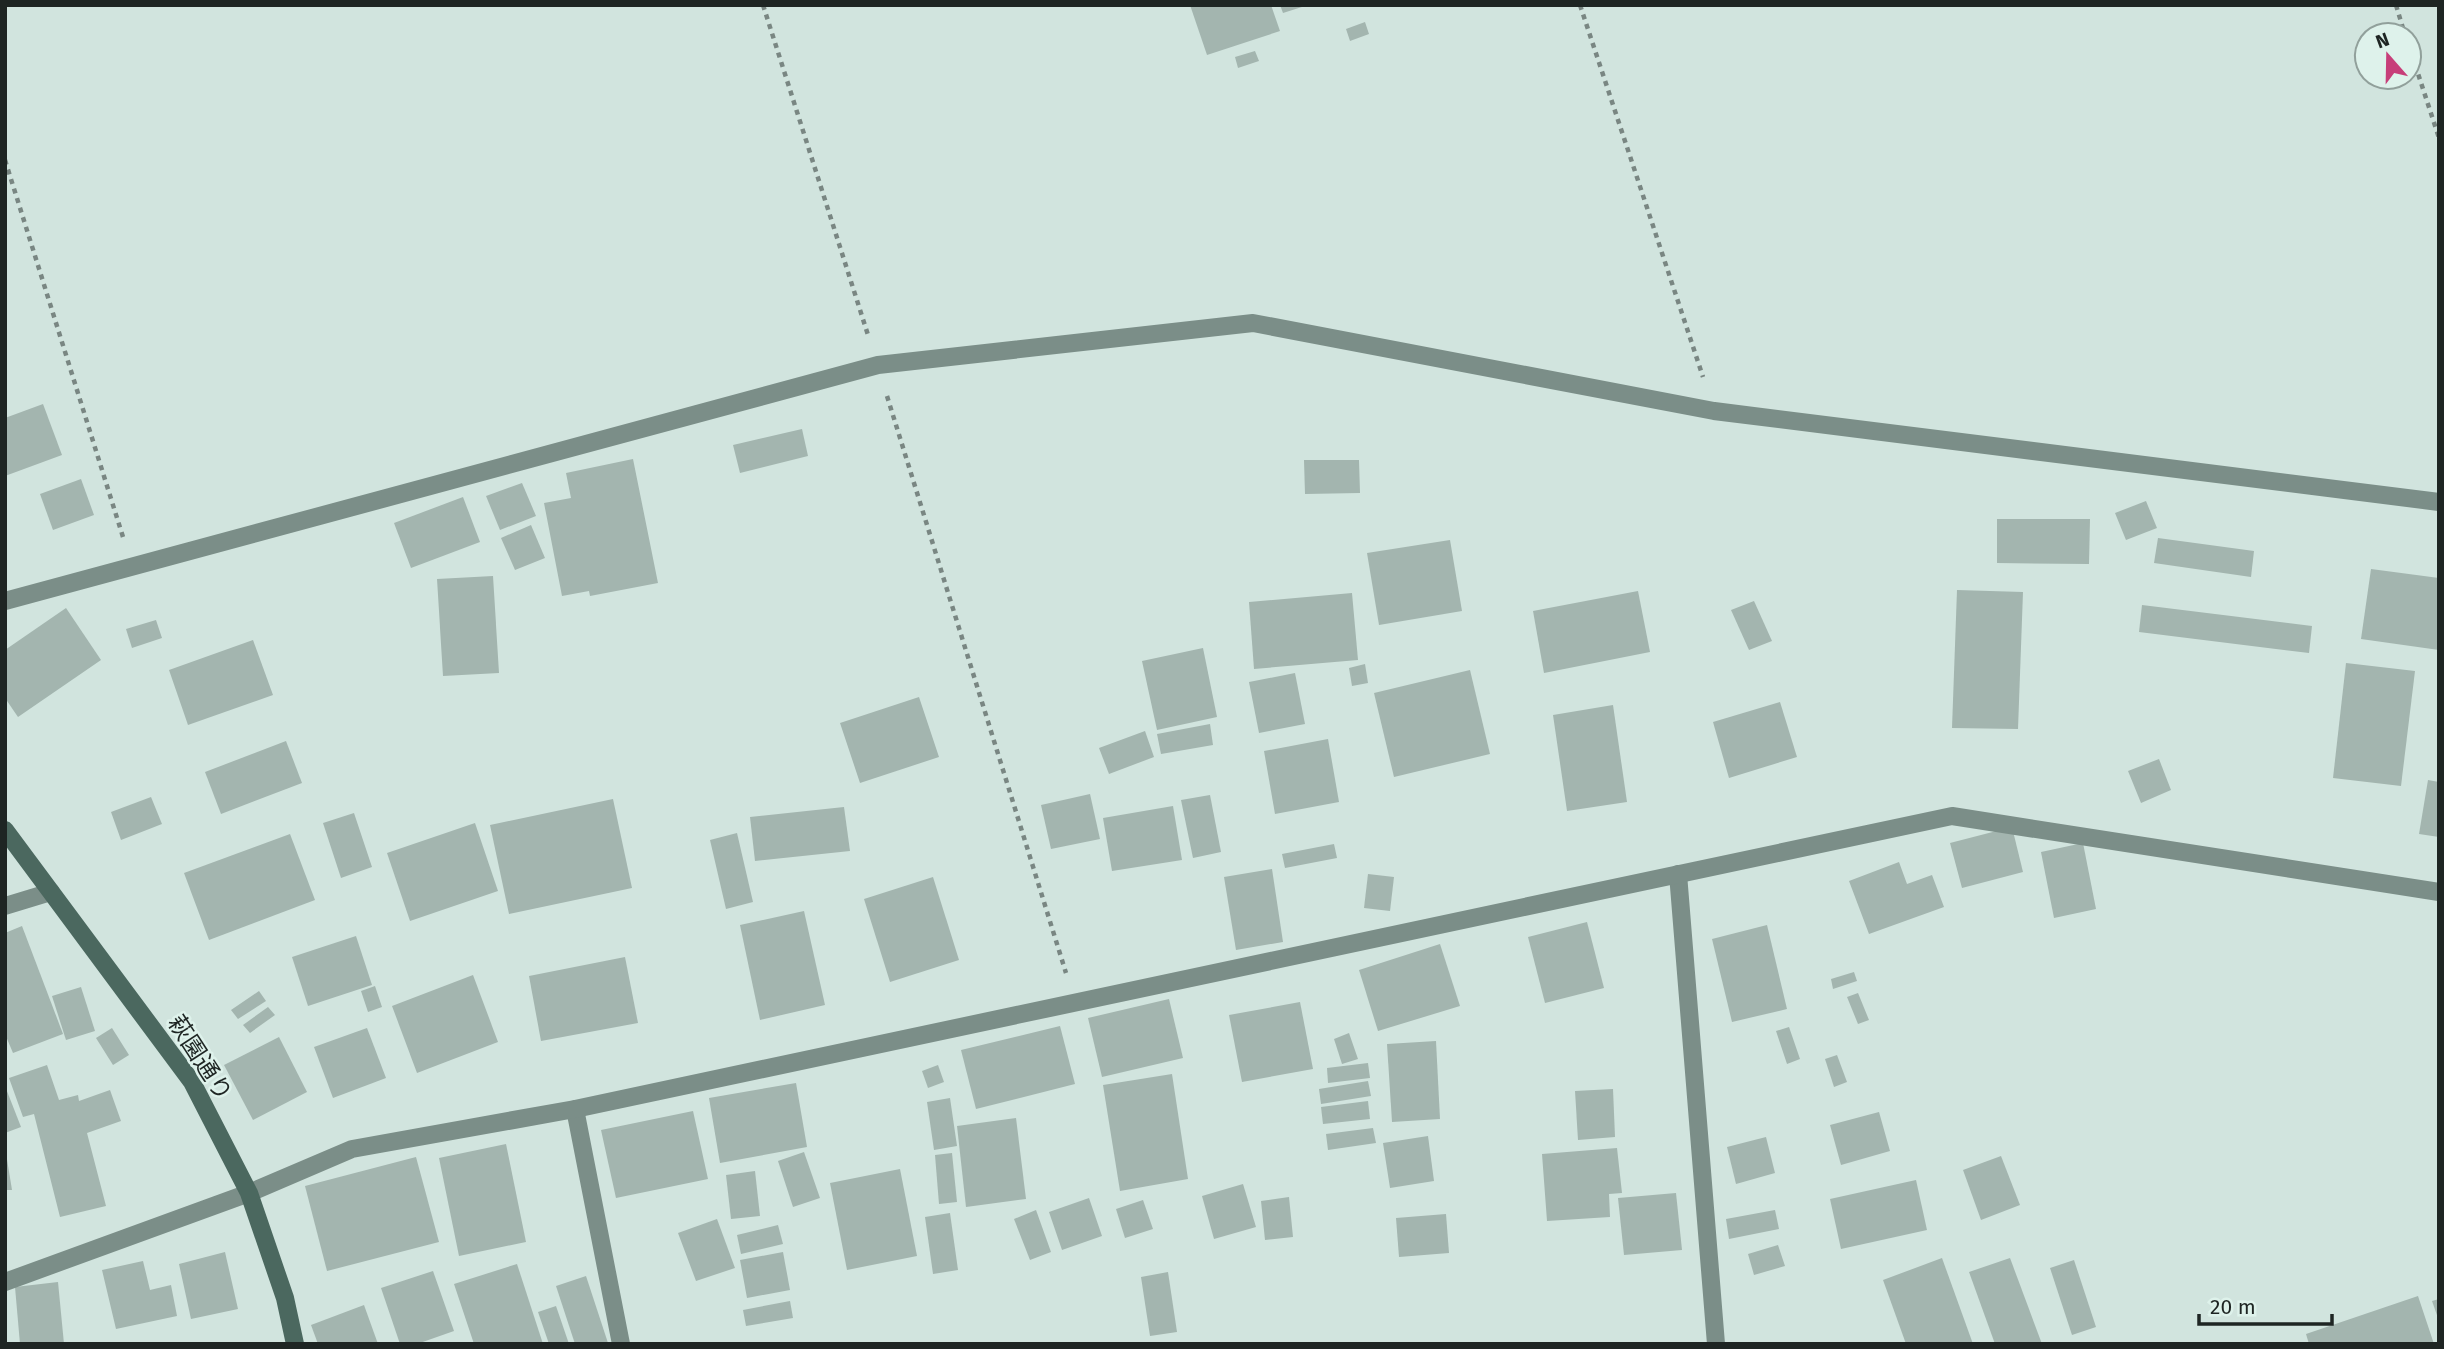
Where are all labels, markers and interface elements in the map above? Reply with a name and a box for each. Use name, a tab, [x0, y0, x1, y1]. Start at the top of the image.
north arrow	[2353, 21, 2423, 91]
text: N	[2372, 28, 2392, 53]
street label: 萩園通り	[162, 1010, 238, 1106]
scale bar	[2199, 1282, 2332, 1326]
text: 20 m	[2210, 1294, 2256, 1320]

